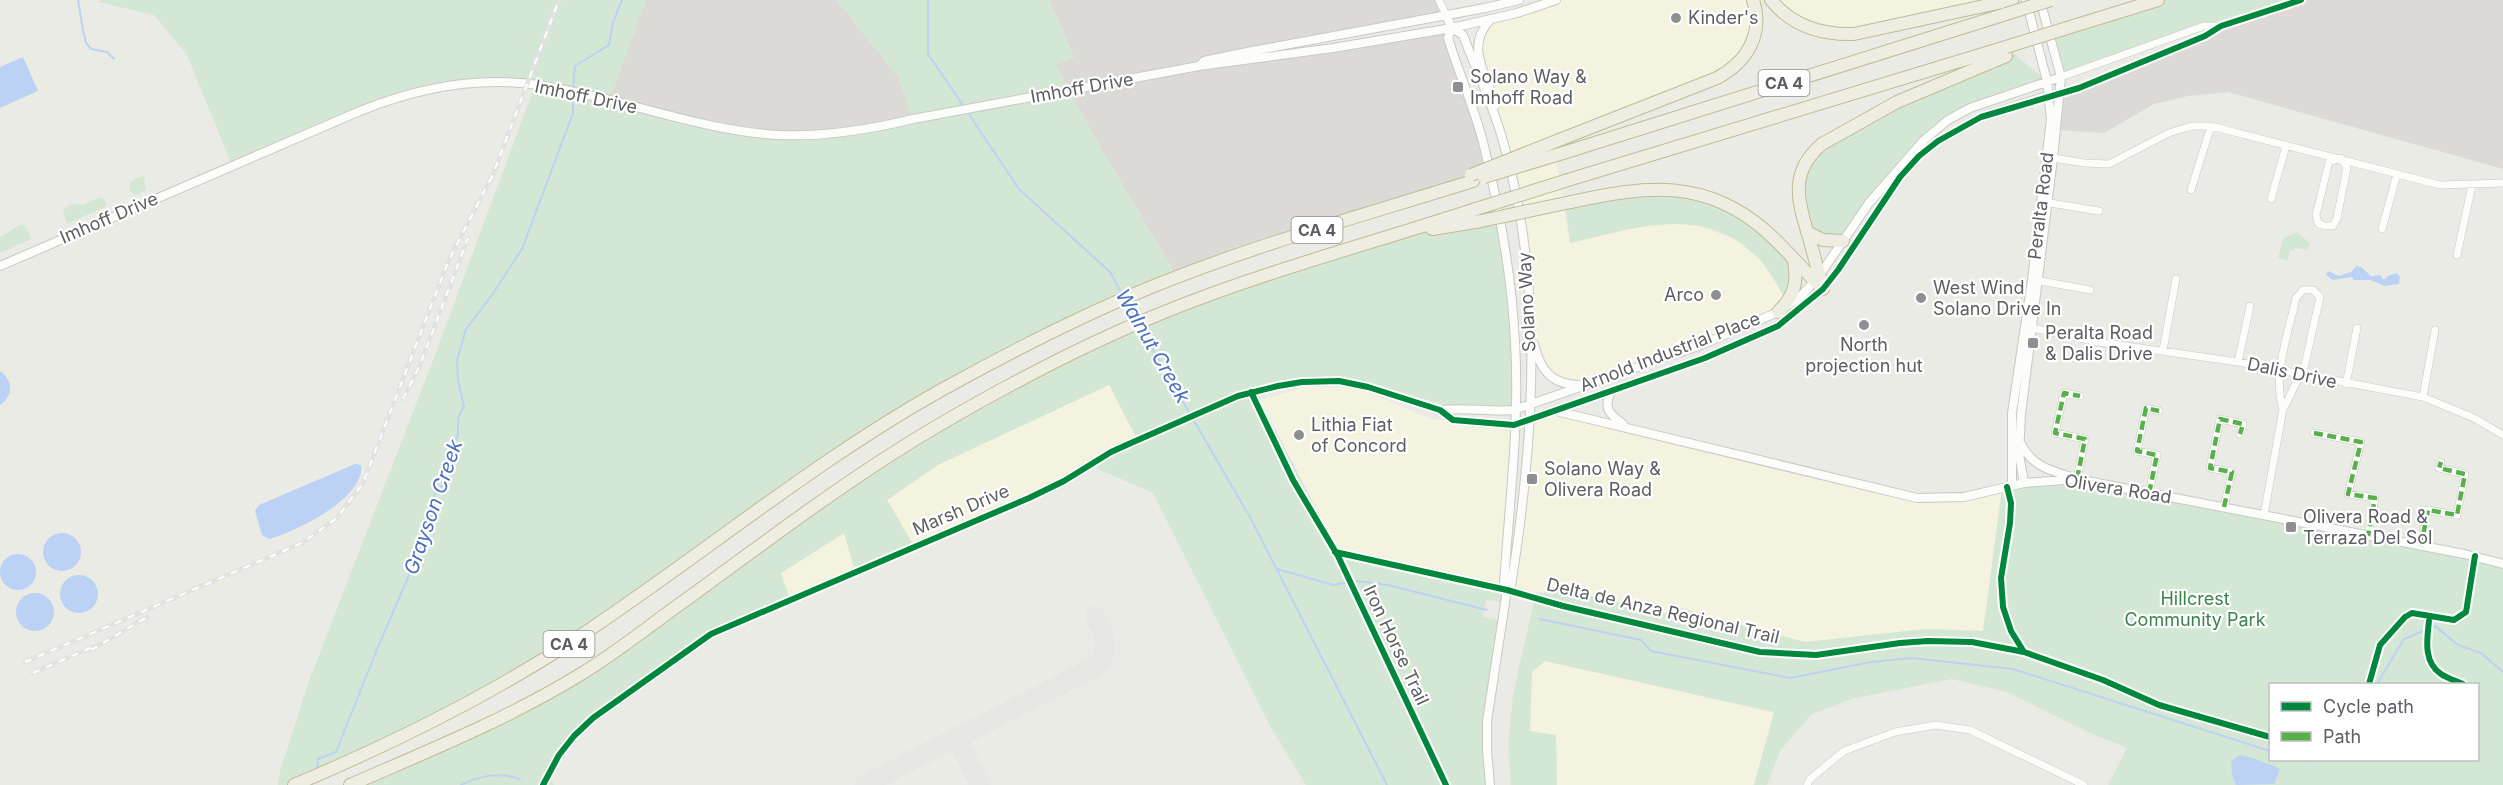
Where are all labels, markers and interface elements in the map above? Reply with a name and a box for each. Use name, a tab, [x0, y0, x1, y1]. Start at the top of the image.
place label: Kinder's	[1688, 7, 1759, 28]
marker: Kinder's	[1669, 11, 1683, 25]
place label: Solano Way & Imhoff Road	[1470, 66, 1587, 108]
street label: Imhoff Drive	[1029, 68, 1135, 107]
road number: CA 4	[1758, 70, 1810, 96]
street label: Imhoff Drive	[533, 75, 639, 118]
marker: Solano Way & Imhoff Road	[1451, 80, 1465, 94]
street label: Peralta Road	[2024, 151, 2058, 261]
street label: Imhoff Drive	[57, 187, 161, 248]
road number: CA 4	[1292, 217, 1342, 243]
street label: Solano Way	[1513, 251, 1540, 353]
place label: West Wind Solano Drive In	[1933, 277, 2062, 319]
place label: Arco	[1664, 284, 1704, 305]
water label: Walnut Creek	[1111, 285, 1196, 408]
marker: Arco	[1709, 288, 1723, 302]
marker: West Wind Solano Drive In	[1914, 291, 1928, 305]
street label: Arnold Industrial Place	[1577, 307, 1763, 396]
marker: North projection hut	[1857, 318, 1871, 332]
place label: Peralta Road & Dalis Drive	[2045, 322, 2153, 364]
place label: North projection hut	[1805, 334, 1923, 376]
marker: Peralta Road & Dalis Drive	[2026, 336, 2040, 350]
street label: Dalis Drive	[2245, 353, 2339, 392]
place label: Lithia Fiat of Concord	[1311, 414, 1407, 456]
marker: Lithia Fiat of Concord	[1292, 428, 1306, 442]
water label: Grayson Creek	[399, 435, 468, 578]
place label: Solano Way & Olivera Road	[1544, 458, 1661, 500]
street label: Olivera Road	[2063, 470, 2173, 507]
marker: Solano Way & Olivera Road	[1525, 472, 1539, 486]
street label: Marsh Drive	[909, 480, 1012, 539]
place label: Olivera Road & Terraza Del Sol	[2303, 506, 2432, 548]
marker: Olivera Road & Terraza Del Sol	[2284, 520, 2298, 534]
street label: Delta de Anza Regional Trail	[1545, 573, 1782, 648]
street label: Iron Horse Trail	[1359, 581, 1433, 708]
park label: Hillcrest Community Park	[2124, 588, 2266, 630]
road number: CA 4	[544, 631, 594, 657]
legend	[2269, 683, 2479, 761]
text: Cycle path	[2323, 696, 2414, 717]
text: Path	[2323, 726, 2361, 747]

